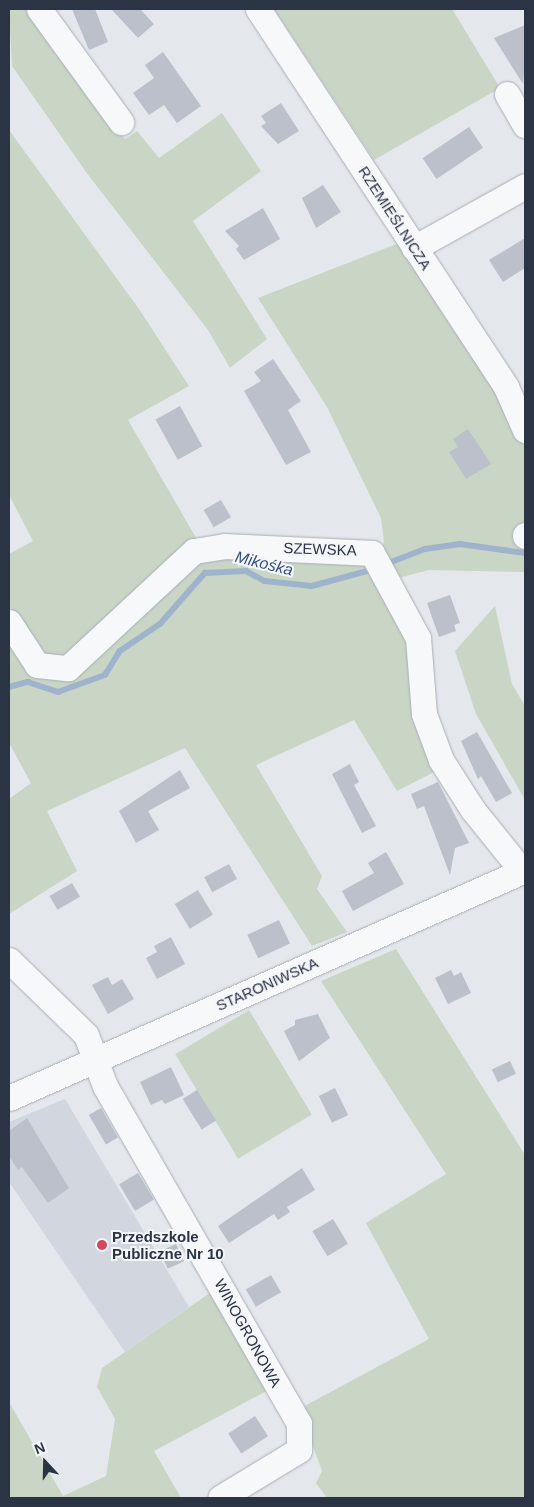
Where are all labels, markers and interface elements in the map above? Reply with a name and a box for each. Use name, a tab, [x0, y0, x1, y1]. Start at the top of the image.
street label: RZEMIEŚLNICZA	[355, 163, 435, 273]
street label: SZEWSKA	[283, 539, 357, 559]
water label: Mikośka	[233, 548, 295, 580]
street label: STARONIWSKA	[213, 953, 321, 1015]
place label: Przedszkole Publiczne Nr 10	[112, 1227, 224, 1262]
marker: Przedszkole Publiczne Nr 10	[96, 1239, 108, 1251]
street label: WINOGRONOWA	[211, 1276, 285, 1390]
north arrow	[20, 1437, 70, 1487]
text: N	[32, 1439, 47, 1457]

